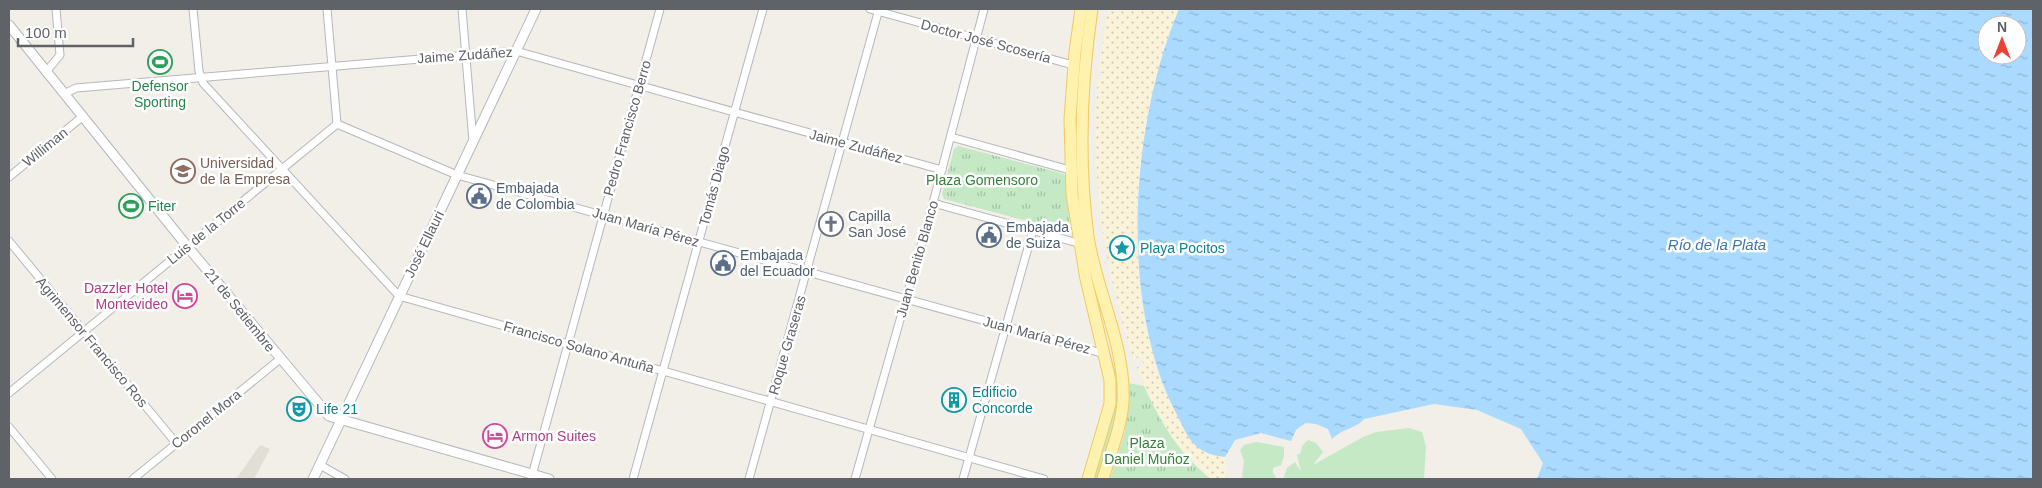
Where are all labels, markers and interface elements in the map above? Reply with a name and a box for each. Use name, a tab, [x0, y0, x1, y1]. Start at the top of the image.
scale bar	[18, 15, 132, 47]
north arrow	[1977, 15, 2027, 65]
street label: Doctor José Scosería	[919, 16, 1053, 66]
text: N	[1997, 19, 2007, 35]
text: 100 m	[25, 24, 67, 41]
street label: Jaime Zudáñez	[417, 44, 513, 66]
sports icon: Defensor Sporting	[147, 49, 173, 75]
street label: Pedro Francisco Berro	[600, 58, 654, 198]
place label: Defensor Sporting	[132, 78, 189, 110]
street label: Williman	[19, 124, 71, 170]
street label: Jaime Zudáñez	[808, 126, 904, 166]
street label: Tomás Diago	[696, 144, 732, 228]
place label: Universidad de la Empresa	[200, 155, 290, 187]
school or university icon: Universidad de la Empresa	[170, 158, 196, 184]
park label: Plaza Gomensoro	[926, 172, 1038, 188]
place label: Embajada de Colombia	[496, 180, 575, 212]
public building icon: Embajada de Colombia	[466, 183, 492, 209]
sports icon: Fiter	[118, 193, 144, 219]
street label: Luis de la Torre	[164, 195, 248, 267]
place label: Fiter	[148, 198, 176, 214]
street label: Juan Benito Blanco	[893, 199, 941, 319]
street label: Juan María Pérez	[591, 204, 701, 250]
street label: José Ellauri	[401, 208, 447, 280]
place label: Capilla San José	[848, 208, 907, 240]
church icon: Capilla San José	[818, 211, 844, 237]
place label: Embajada de Suiza	[1006, 219, 1069, 251]
public building icon: Embajada de Suiza	[976, 222, 1002, 248]
place icon: Playa Pocitos	[1109, 235, 1135, 261]
water label: Río de la Plata	[1668, 236, 1766, 253]
place label: Playa Pocitos	[1140, 240, 1225, 256]
place label: Embajada del Ecuador	[740, 247, 815, 279]
public building icon: Embajada del Ecuador	[710, 250, 736, 276]
street label: 21 de Setiembre	[201, 265, 279, 355]
street label: Agrimensor Francisco Ros	[33, 274, 151, 410]
place label: Dazzler Hotel Montevideo	[84, 280, 168, 312]
hotel icon: Dazzler Hotel Montevideo	[172, 283, 198, 309]
street label: Roque Graseras	[765, 293, 809, 397]
street label: Juan María Pérez	[982, 313, 1092, 357]
street label: Francisco Solano Antuña	[502, 318, 656, 376]
place label: Edificio Concorde	[972, 384, 1033, 416]
street label: Coronel Mora	[168, 386, 244, 452]
building icon: Edificio Concorde	[941, 387, 967, 413]
theatre icon: Life 21	[286, 396, 312, 422]
place label: Life 21	[316, 401, 358, 417]
hotel icon: Armon Suites	[482, 423, 508, 449]
place label: Armon Suites	[512, 428, 596, 444]
park label: Plaza Daniel Muñoz	[1104, 435, 1190, 467]

